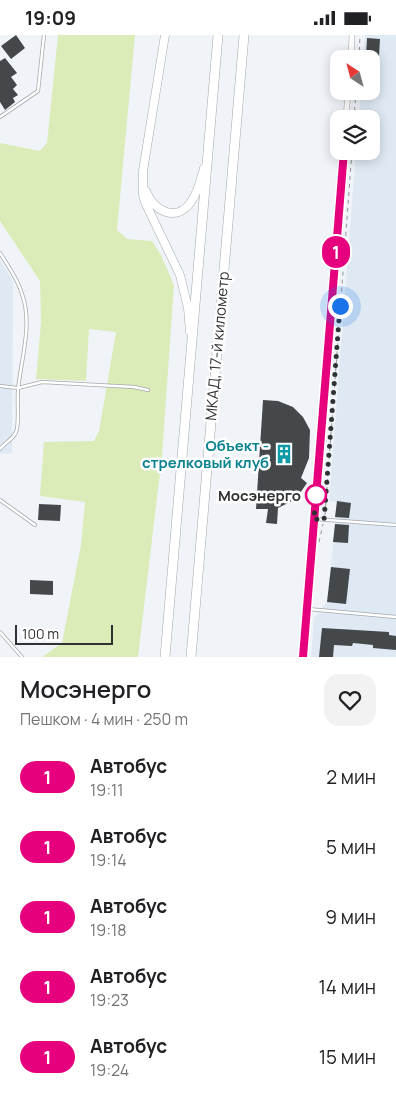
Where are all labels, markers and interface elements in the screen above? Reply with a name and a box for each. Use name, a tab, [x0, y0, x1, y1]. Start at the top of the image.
text: 19:09	[25, 5, 76, 31]
north arrow	[330, 50, 380, 100]
map controls	[330, 50, 380, 160]
button: layers	[330, 110, 380, 160]
line badge: 1	[320, 236, 352, 268]
text: 1	[332, 240, 340, 264]
street label: МКАД, 17-й километр	[200, 270, 234, 421]
your location	[328, 294, 353, 319]
place label: Объект - стрелковый клуб	[142, 435, 269, 473]
building icon: Объект - стрелковый клуб	[273, 443, 295, 465]
marker: Мосэнерго	[305, 484, 327, 506]
place label: Мосэнерго	[218, 485, 301, 506]
scale bar	[15, 622, 112, 645]
text: 100 m	[22, 624, 59, 643]
text: Мосэнерго	[20, 672, 151, 705]
button: heart	[324, 674, 376, 726]
text: Пешком · 4 мин · 250 m	[20, 708, 188, 730]
text: Автобус	[90, 753, 167, 779]
text: 2 мин	[326, 764, 376, 790]
text: 1	[44, 765, 51, 789]
text: 19:11	[90, 779, 123, 801]
text: Автобус	[90, 823, 167, 849]
text: 5 мин	[326, 834, 376, 860]
text: 1	[44, 835, 51, 859]
text: 19:14	[90, 849, 127, 871]
text: Автобус	[90, 893, 167, 919]
text: 9 мин	[325, 904, 376, 930]
text: 1	[44, 905, 51, 929]
text: 19:18	[90, 919, 126, 941]
text: Автобус	[90, 963, 167, 989]
text: 14 мин	[318, 974, 376, 1000]
text: 1	[44, 975, 51, 999]
text: 19:23	[90, 989, 129, 1011]
text: Автобус	[90, 1033, 167, 1059]
text: 15 мин	[319, 1044, 376, 1070]
text: 1	[44, 1045, 51, 1069]
text: 19:24	[90, 1059, 129, 1081]

